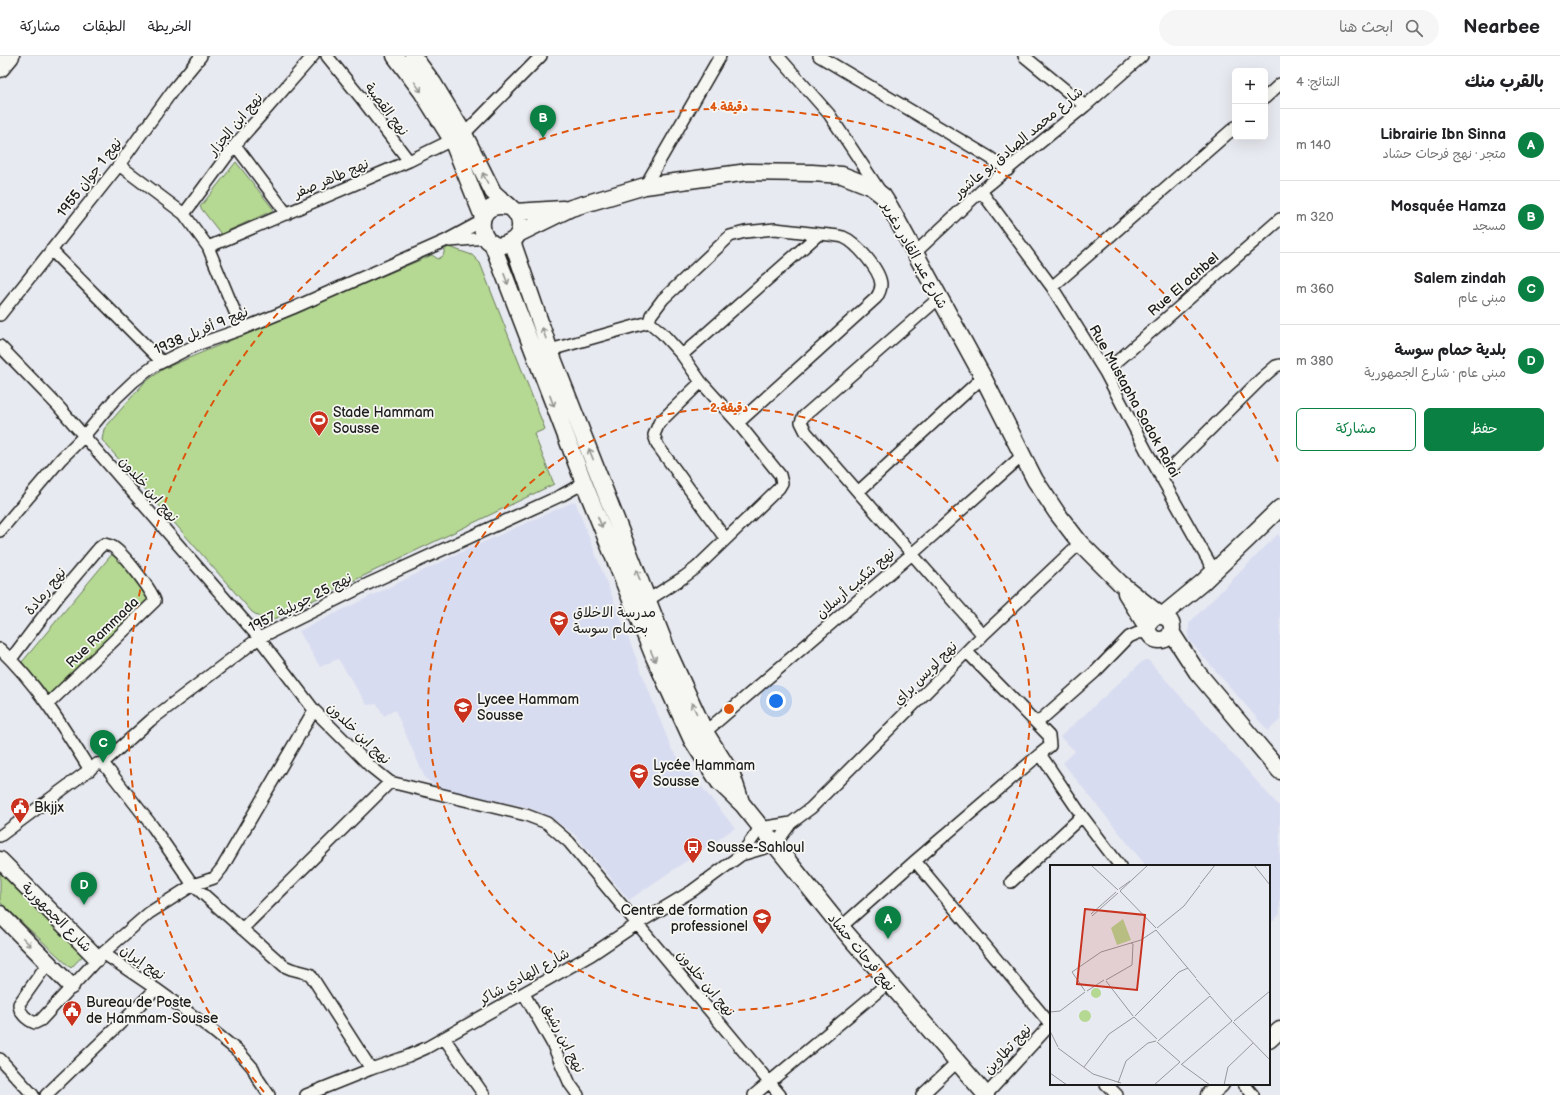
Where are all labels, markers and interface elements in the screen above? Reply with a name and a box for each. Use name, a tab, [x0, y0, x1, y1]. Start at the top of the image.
search box	[1159, 10, 1439, 46]
text: Nearbee	[1463, 16, 1540, 39]
icon: search	[1403, 17, 1425, 39]
text: مشاركة	[20, 18, 60, 35]
text: الطبقات	[82, 18, 126, 35]
text: الخريطة	[148, 18, 191, 35]
text: ابحث هنا	[1339, 18, 1393, 37]
map controls	[1232, 68, 1268, 140]
button: +	[1232, 68, 1268, 104]
text: بالقرب منك	[1465, 72, 1544, 92]
text: النتائج: 4	[1296, 74, 1340, 90]
street label: نهج القصبة	[360, 79, 412, 140]
one-way arrow	[414, 81, 422, 92]
street label: شارع محمد الصادق بو عاشور	[949, 83, 1087, 203]
street label: نهج ابن الجزار	[204, 90, 267, 160]
text: 4 دقيقة	[710, 100, 748, 115]
button: −	[1232, 104, 1268, 140]
pin: B	[530, 105, 556, 138]
text: Librairie Ibn Sinna	[1380, 125, 1506, 144]
street label: نهج 1 جوان 1955	[53, 134, 126, 221]
text: 140 m	[1296, 137, 1331, 153]
text: A	[1527, 137, 1535, 153]
text: متجر · نهج فرحات حشاد	[1382, 146, 1506, 162]
street label: نهج طاهر صفر	[290, 155, 372, 203]
one-way arrow	[480, 172, 488, 184]
text: Mosquée Hamza	[1390, 197, 1506, 216]
street label: شارع عبد القادر دغرير	[877, 198, 951, 312]
text: 320 m	[1296, 209, 1334, 225]
text: B	[1526, 209, 1536, 225]
text: مسجد	[1473, 218, 1506, 234]
street label: Rue El achbel	[1144, 249, 1222, 320]
text: Salem zindah	[1414, 269, 1506, 288]
one-way arrow	[502, 273, 510, 285]
text: 360 m	[1296, 281, 1334, 297]
text: C	[1526, 281, 1536, 297]
text: مبنى عام	[1458, 290, 1506, 306]
street label: نهج 9 أفريل 1938	[152, 303, 251, 359]
street label: Rue Mustapha Sadok Rafai	[1086, 322, 1184, 480]
one-way arrow	[540, 327, 547, 340]
text: بلدية حمام سوسة	[1394, 341, 1506, 360]
text: 380 m	[1296, 353, 1334, 369]
text: D	[1526, 353, 1536, 369]
text: مبنى عام · شارع الجمهورية	[1364, 365, 1506, 381]
one-way arrow	[549, 394, 557, 406]
text: 2 دقيقة	[710, 401, 749, 416]
place label: Stade Hammam Sousse	[333, 404, 434, 437]
button: مشاركة	[1296, 408, 1416, 451]
button: حفظ	[1424, 408, 1544, 451]
sports icon: Stade Hammam Sousse	[308, 409, 330, 437]
one-way arrow	[587, 449, 595, 461]
street label: نهج ابن خلدون	[115, 453, 182, 526]
one-way arrow	[596, 515, 604, 527]
street label: نهج شكيب أرسلان	[812, 545, 899, 623]
street label: نهج رمادة	[21, 564, 70, 619]
street label: نهج 25 جويلية 1957	[246, 569, 355, 637]
one-way arrow	[634, 570, 642, 582]
street label: Rue Rammada	[62, 593, 142, 671]
place label: مدرسة الاخلاق بحمام سوسة	[573, 604, 656, 639]
school or university icon: مدرسة الاخلاق بحمام سوسة	[548, 609, 570, 637]
street label: نهج لويس براي	[890, 638, 962, 710]
one-way arrow	[650, 649, 657, 661]
place label: Lycee Hammam Sousse	[477, 691, 579, 724]
your location	[766, 691, 786, 711]
school or university icon: Lycee Hammam Sousse	[452, 696, 474, 724]
street label: نهج ابن خلدون	[323, 699, 394, 769]
one-way arrow	[690, 702, 698, 714]
centre of rings	[722, 702, 736, 716]
pin: C	[90, 730, 116, 763]
place label: Lycée Hammam Sousse	[653, 757, 755, 790]
school or university icon: Lycée Hammam Sousse	[628, 762, 650, 790]
public building icon: Bkjjx	[9, 796, 31, 824]
place label: Bkjjx	[34, 799, 64, 816]
bus stop icon: Sousse-Sahloul	[682, 836, 704, 864]
place label: Sousse-Sahloul	[707, 839, 804, 856]
inset map	[1050, 865, 1270, 1085]
pin: D	[71, 872, 97, 905]
street label: شارع الجمهورية	[18, 879, 95, 956]
place label: Centre de formation professionel	[621, 902, 748, 935]
pin: A	[875, 906, 901, 939]
school or university icon: Centre de formation professionel	[751, 907, 773, 935]
street label: نهج فرحات حشاد	[823, 910, 899, 995]
one-way arrow	[22, 937, 32, 947]
street label: نهج إيران	[116, 941, 168, 984]
street label: شارع الهادي شاكر	[475, 945, 573, 1010]
street label: نهج ابن خلدون	[672, 947, 738, 1021]
place label: Bureau de Poste de Hammam-Sousse	[86, 994, 218, 1027]
public building icon: Bureau de Poste de Hammam-Sousse	[61, 999, 83, 1027]
street label: نهج ابن رشيق	[538, 1001, 588, 1076]
street label: نهج تطاوين	[980, 1021, 1036, 1079]

